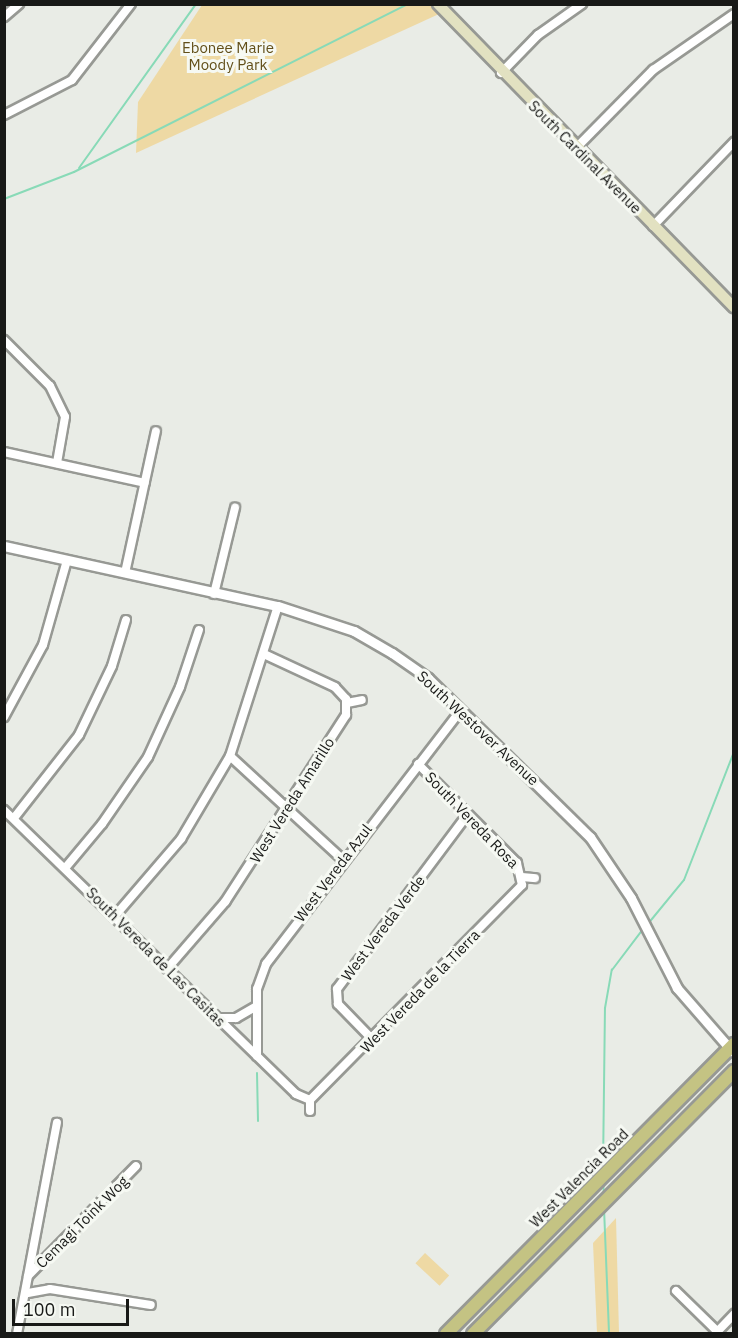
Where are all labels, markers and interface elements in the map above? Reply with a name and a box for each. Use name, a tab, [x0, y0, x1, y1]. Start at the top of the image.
park label: Ebonee Marie Moody Park	[182, 38, 274, 73]
street label: South Cardinal Avenue	[525, 97, 645, 217]
street label: South Westover Avenue	[413, 667, 543, 789]
street label: West Vereda Amarillo	[246, 734, 338, 866]
street label: South Vereda Rosa	[421, 768, 523, 872]
street label: West Vereda Azul	[290, 821, 376, 925]
street label: West Vereda Verde	[337, 872, 429, 984]
street label: South Vereda de Las Casitas	[83, 884, 229, 1030]
street label: West Vereda de la Tierra	[357, 926, 483, 1056]
street label: West Valencia Road	[526, 1125, 632, 1231]
street label: Cemagi Toink Wog	[32, 1172, 132, 1272]
scale bar	[15, 1287, 132, 1325]
text: 100 m	[23, 1298, 75, 1321]

